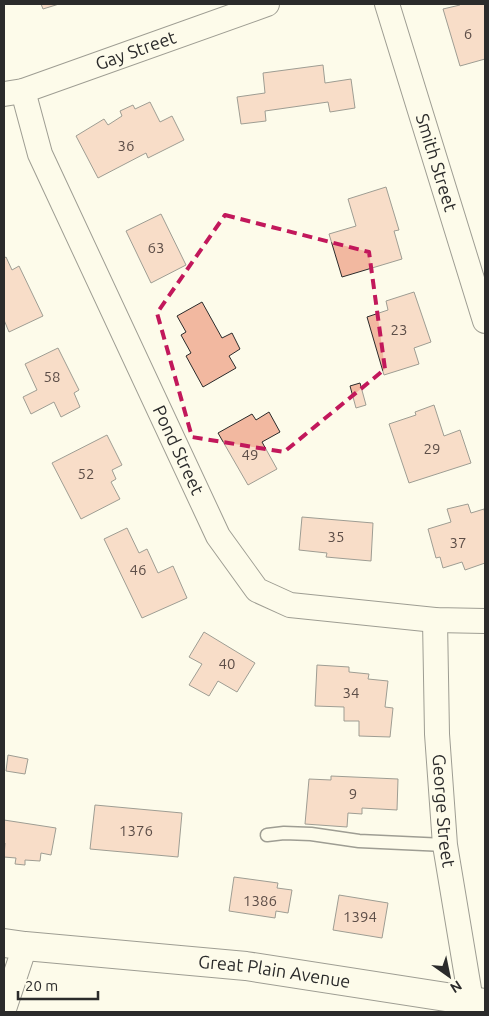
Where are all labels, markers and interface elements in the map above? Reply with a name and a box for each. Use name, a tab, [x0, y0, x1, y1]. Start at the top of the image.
house number: 6	[464, 25, 472, 42]
street label: Gay Street	[92, 26, 179, 73]
street label: Smith Street	[412, 111, 461, 214]
house number: 36	[118, 137, 134, 154]
house number: 63	[148, 239, 164, 256]
house number: 23	[391, 321, 407, 338]
house number: 58	[44, 368, 60, 385]
street label: Pond Street	[150, 402, 208, 498]
house number: 29	[424, 440, 440, 457]
house number: 49	[242, 446, 258, 463]
house number: 52	[78, 465, 94, 482]
house number: 35	[328, 528, 344, 545]
house number: 37	[450, 534, 466, 551]
house number: 46	[130, 561, 146, 578]
house number: 40	[219, 655, 235, 672]
house number: 34	[343, 684, 359, 701]
street label: George Street	[429, 753, 460, 869]
house number: 9	[349, 785, 357, 802]
house number: 1376	[119, 822, 153, 839]
house number: 1386	[243, 892, 277, 909]
house number: 1394	[343, 908, 377, 925]
street label: Great Plain Avenue	[198, 951, 352, 991]
north arrow	[424, 951, 474, 1001]
scale bar	[18, 968, 98, 1000]
text: 20 m	[25, 977, 58, 994]
text: N	[447, 977, 465, 996]

